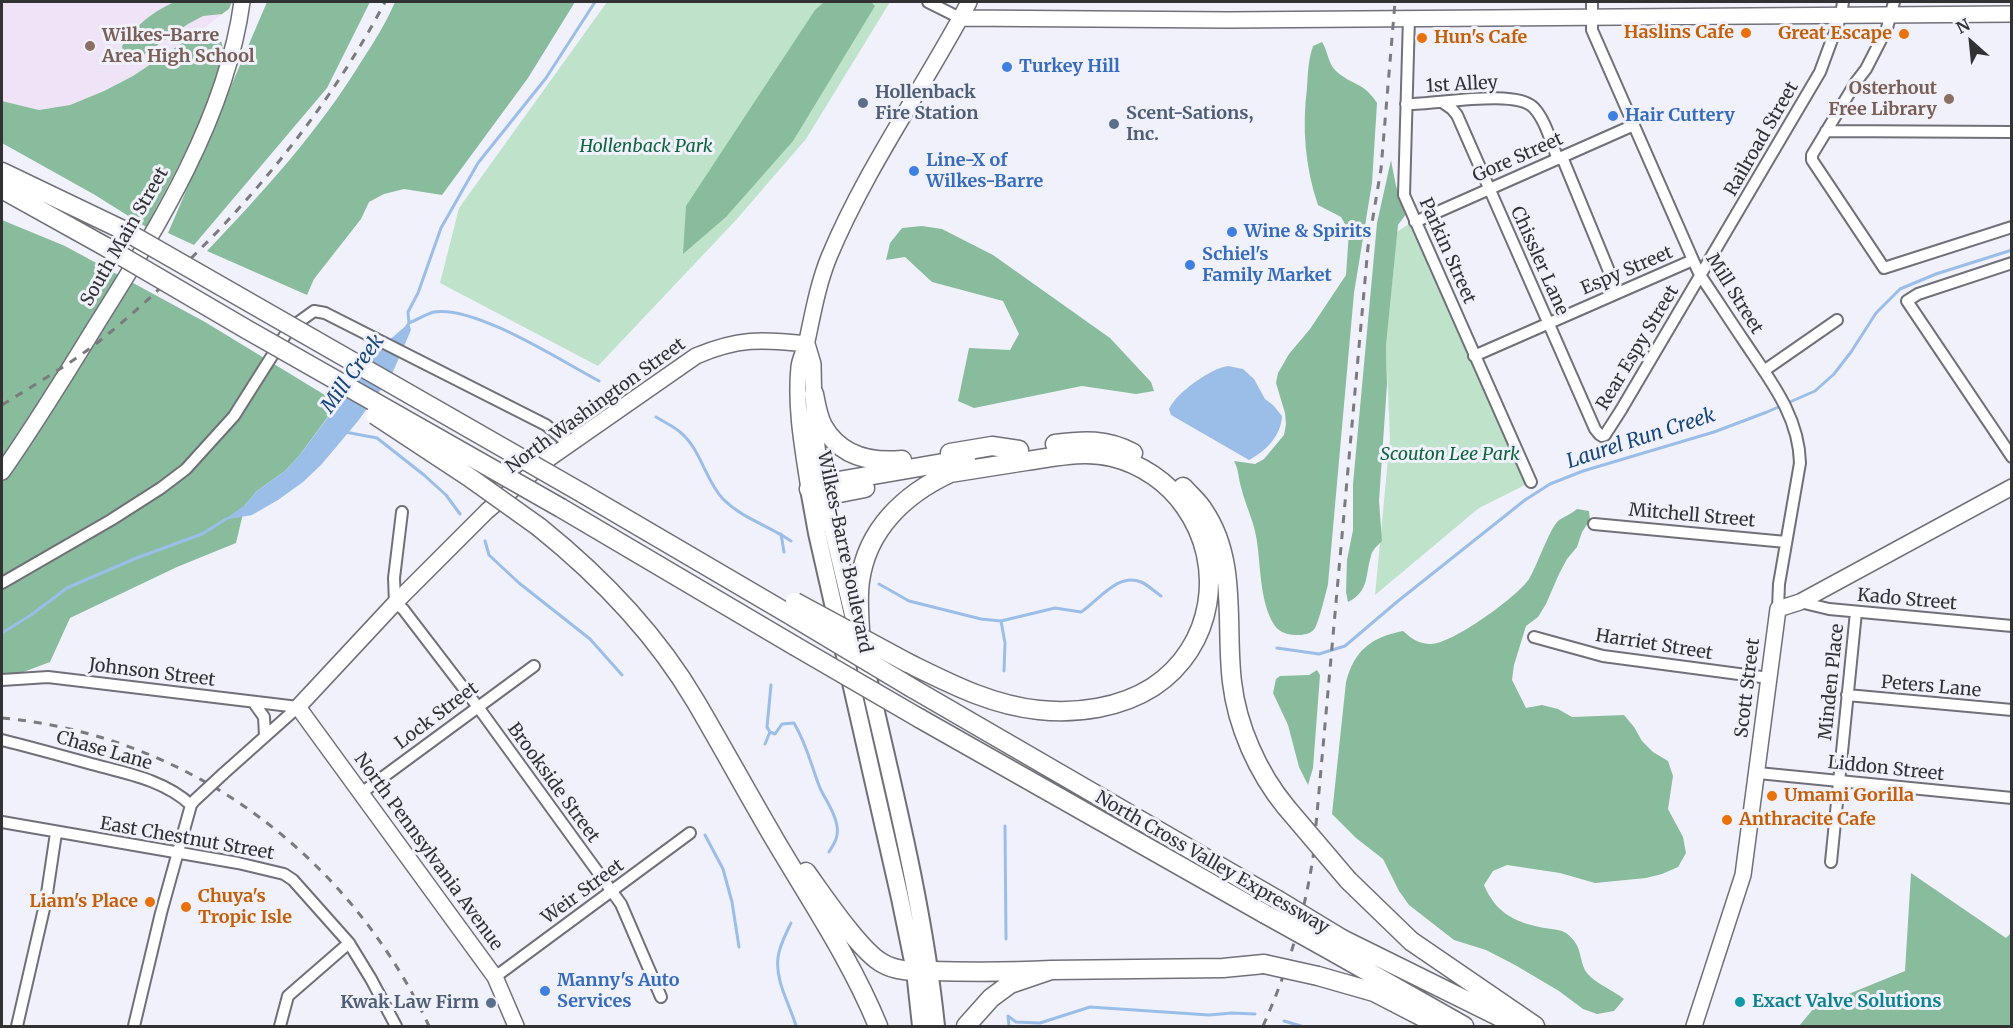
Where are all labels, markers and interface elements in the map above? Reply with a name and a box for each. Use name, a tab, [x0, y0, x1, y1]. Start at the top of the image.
north arrow	[1941, 12, 2001, 72]
text: N	[1953, 14, 1973, 38]
place label: Haslins Cafe	[1624, 22, 1734, 44]
place label: Great Escape	[1778, 23, 1892, 45]
place label: Wilkes-Barre Area High School	[102, 25, 255, 68]
marker: Haslins Cafe	[1739, 26, 1753, 40]
place label: Hun's Cafe	[1434, 27, 1527, 49]
marker: Great Escape	[1897, 27, 1911, 41]
marker: Hun's Cafe	[1415, 31, 1429, 45]
marker: Wilkes-Barre Area High School	[83, 39, 97, 53]
place label: Turkey Hill	[1019, 56, 1120, 78]
marker: Turkey Hill	[1000, 60, 1014, 74]
street label: 1st Alley	[1425, 72, 1499, 98]
street label: Railroad Street	[1721, 78, 1803, 200]
place label: Osterhout Free Library	[1828, 78, 1937, 121]
place label: Hollenback Fire Station	[875, 82, 978, 124]
marker: Osterhout Free Library	[1942, 92, 1956, 106]
marker: Hollenback Fire Station	[856, 96, 870, 110]
place label: Scent-Sations, Inc.	[1126, 103, 1253, 146]
place label: Hair Cuttery	[1625, 105, 1735, 127]
marker: Hair Cuttery	[1606, 109, 1620, 123]
marker: Scent-Sations, Inc.	[1107, 117, 1121, 131]
street label: Gore Street	[1469, 128, 1567, 188]
park label: Hollenback Park	[579, 136, 713, 158]
place label: Line-X of Wilkes-Barre	[926, 150, 1043, 192]
street label: South Main Street	[77, 164, 173, 310]
marker: Line-X of Wilkes-Barre	[907, 164, 921, 178]
street label: Parkin Street	[1414, 195, 1480, 307]
street label: Chissler Lane	[1505, 203, 1573, 319]
place label: Wine & Spirits	[1244, 221, 1371, 243]
marker: Wine & Spirits	[1225, 225, 1239, 239]
street label: Espy Street	[1578, 242, 1676, 300]
place label: Schiel's Family Market	[1202, 244, 1332, 286]
street label: Mill Street	[1701, 250, 1767, 338]
marker: Schiel's Family Market	[1183, 258, 1197, 272]
street label: Rear Espy Street	[1592, 282, 1684, 414]
water label: Mill Creek	[316, 330, 390, 418]
street label: North Washington Street	[502, 334, 690, 478]
water label: Laurel Run Creek	[1564, 404, 1718, 474]
park label: Scouton Lee Park	[1380, 444, 1520, 466]
street label: Wilkes-Barre Boulevard	[812, 449, 876, 655]
street label: Mitchell Street	[1628, 500, 1756, 532]
street label: Kado Street	[1856, 585, 1958, 615]
street label: Minden Place	[1815, 623, 1849, 741]
street label: Harriet Street	[1594, 625, 1714, 665]
street label: Scott Street	[1731, 637, 1765, 739]
street label: Johnson Street	[88, 655, 216, 691]
street label: Peters Lane	[1880, 672, 1982, 702]
street label: Lock Street	[391, 678, 483, 754]
street label: Brookside Street	[502, 719, 604, 847]
street label: Chase Lane	[54, 727, 154, 775]
street label: North Pennsylvania Avenue	[349, 749, 507, 955]
street label: Liddon Street	[1827, 752, 1945, 786]
place label: Umami Gorilla	[1784, 785, 1914, 807]
street label: North Cross Valley Expressway	[1091, 787, 1333, 939]
marker: Umami Gorilla	[1765, 789, 1779, 803]
place label: Anthracite Cafe	[1739, 809, 1876, 831]
street label: East Chestnut Street	[98, 813, 276, 865]
marker: Anthracite Cafe	[1720, 813, 1734, 827]
street label: Weir Street	[538, 855, 628, 929]
place label: Chuya's Tropic Isle	[198, 886, 292, 928]
place label: Liam's Place	[29, 891, 138, 913]
marker: Liam's Place	[143, 895, 157, 909]
marker: Chuya's Tropic Isle	[179, 900, 193, 914]
place label: Manny's Auto Services	[557, 970, 679, 1012]
marker: Manny's Auto Services	[538, 984, 552, 998]
place label: Exact Valve Solutions	[1752, 991, 1942, 1013]
place label: Kwak Law Firm	[340, 992, 479, 1014]
marker: Exact Valve Solutions	[1733, 995, 1747, 1009]
marker: Kwak Law Firm	[484, 996, 498, 1010]

